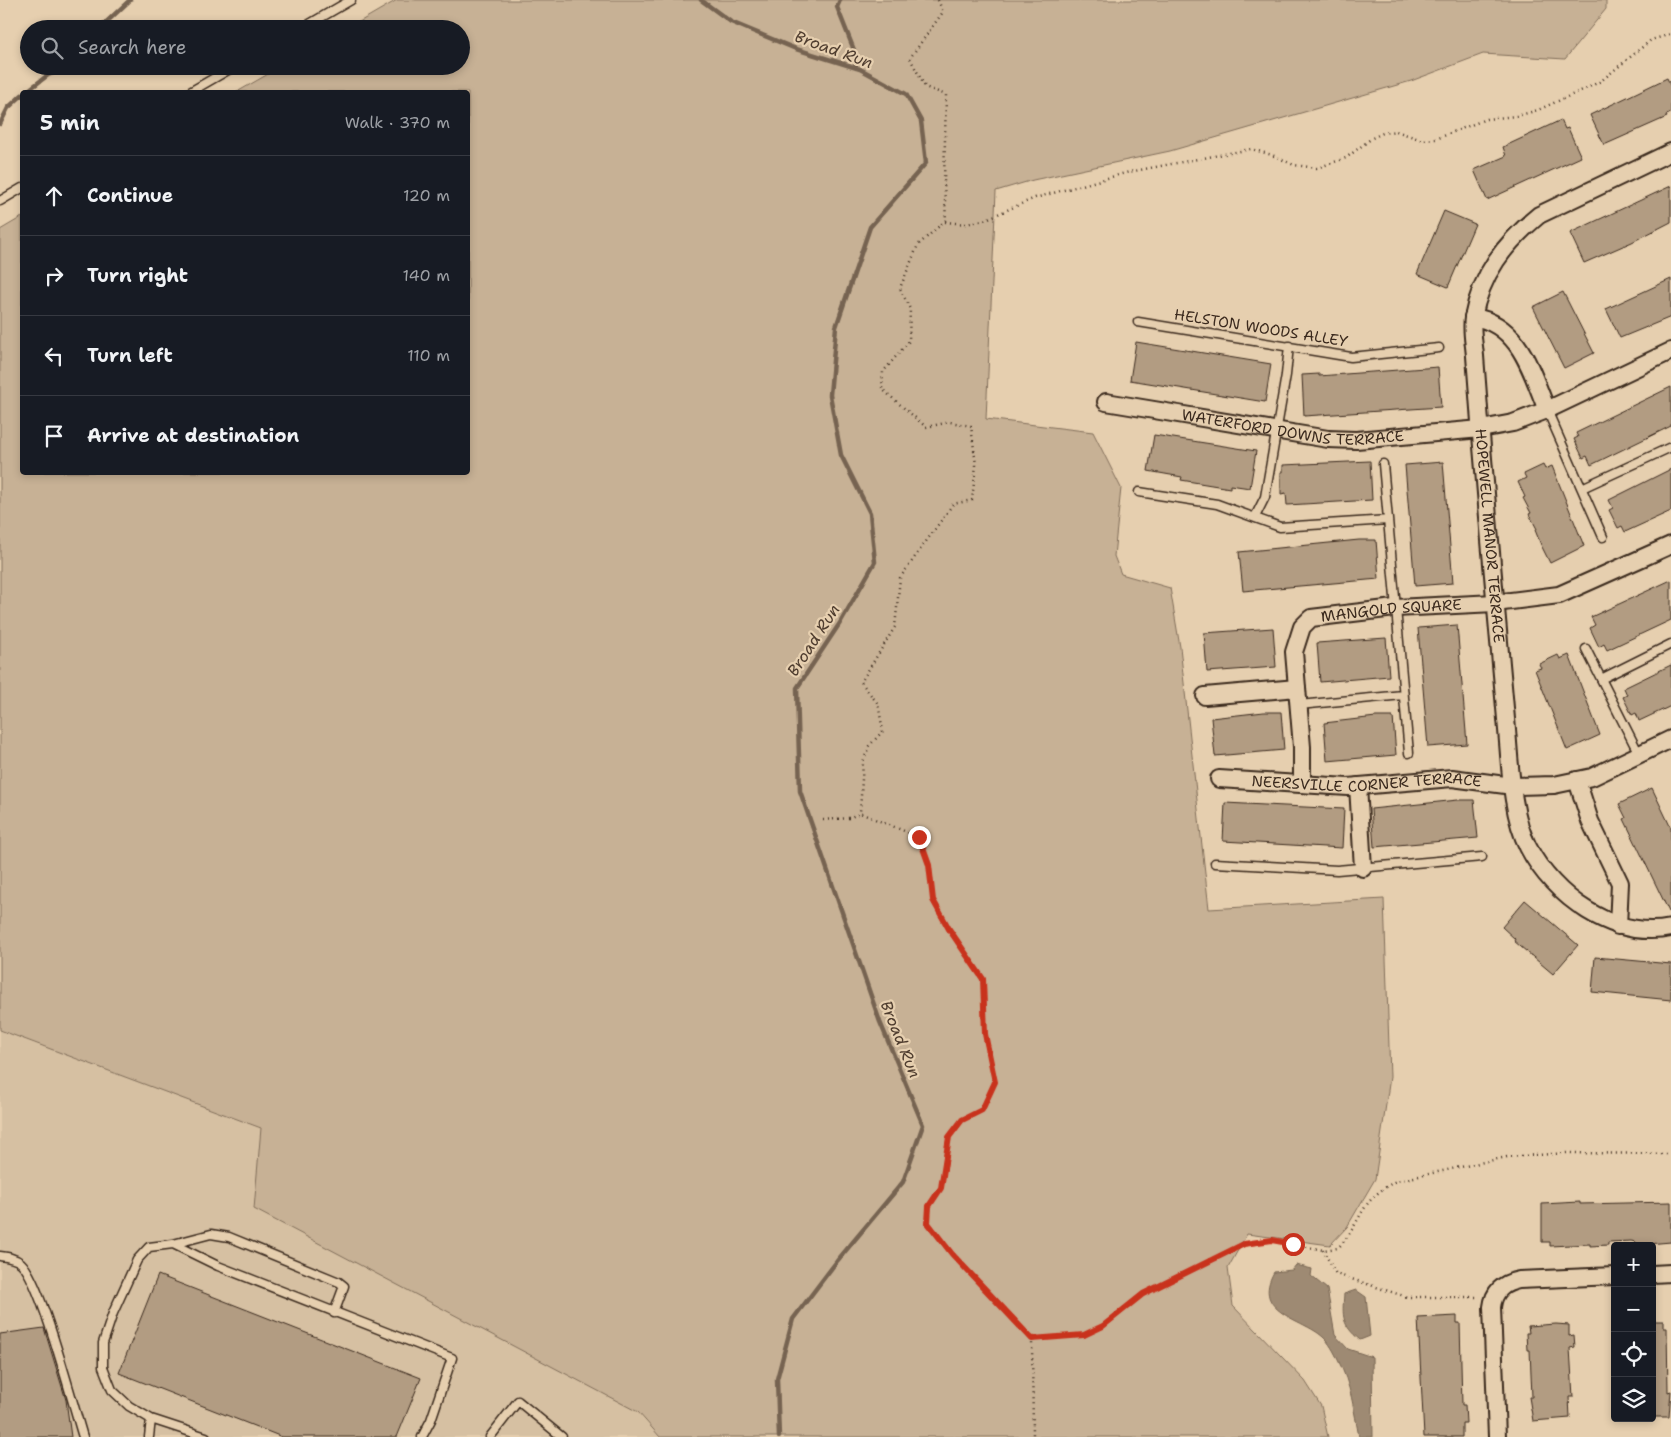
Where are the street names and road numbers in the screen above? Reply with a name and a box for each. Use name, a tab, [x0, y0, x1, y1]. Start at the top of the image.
street label: HELSTON WOODS ALLEY	[1173, 304, 1349, 352]
street label: WATERFORD DOWNS TERRACE	[1180, 405, 1405, 450]
street label: HOPEWELL MANOR TERRACE	[1471, 428, 1509, 644]
street label: MANGOLD SQUARE	[1320, 595, 1462, 627]
street label: NEERSVILLE CORNER TERRACE	[1251, 768, 1483, 797]

